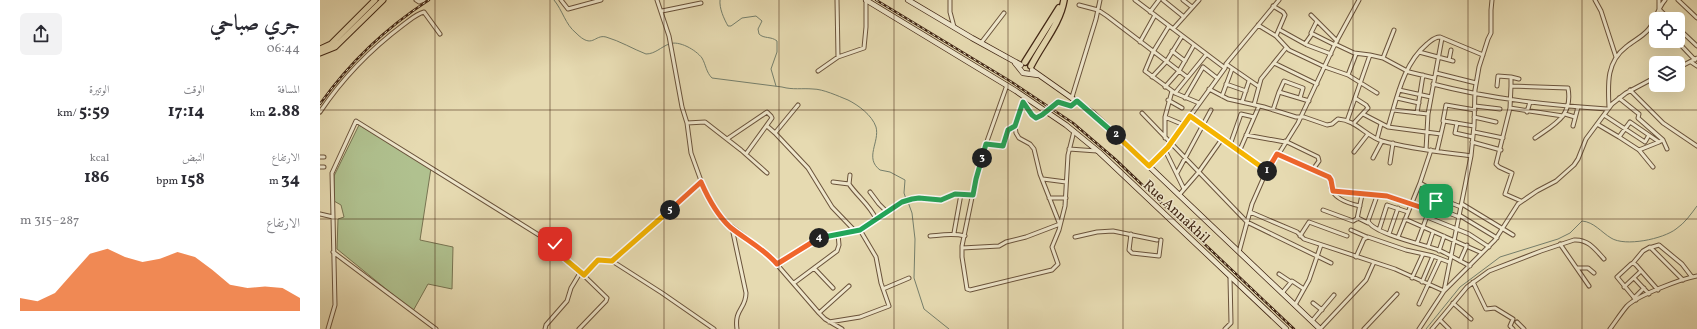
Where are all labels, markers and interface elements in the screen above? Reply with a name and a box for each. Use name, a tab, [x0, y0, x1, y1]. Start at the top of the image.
text: جري صباحي	[210, 9, 300, 40]
map controls	[1649, 12, 1685, 92]
button: locate	[1649, 12, 1685, 48]
button: share	[20, 13, 62, 55]
text: 06:44	[267, 40, 300, 58]
button: layers	[1649, 56, 1685, 92]
text: الوتيرة	[89, 83, 109, 98]
text: الوقت	[184, 83, 205, 98]
text: المسافة	[278, 83, 300, 98]
text: 5:59	[79, 100, 109, 123]
text: 17:14	[168, 100, 205, 123]
text: 2.88	[268, 100, 300, 123]
text: /km	[57, 106, 79, 121]
text: km	[250, 106, 268, 121]
pin: 2	[1106, 125, 1126, 145]
text: 2	[1113, 127, 1119, 142]
pin: 3	[972, 148, 992, 168]
text: 3	[979, 150, 985, 165]
text: kcal	[90, 151, 109, 166]
text: النبض	[182, 151, 205, 166]
text: الارتفاع	[271, 151, 300, 166]
pin: 1	[1257, 161, 1277, 181]
text: 1	[1265, 163, 1269, 178]
text: 186	[84, 166, 109, 189]
text: 158	[180, 168, 205, 191]
text: 34	[281, 168, 300, 191]
text: bpm	[156, 174, 180, 189]
text: m	[269, 174, 281, 189]
street label: Rue Annakhil	[1138, 176, 1213, 248]
pin	[1419, 184, 1453, 218]
icon: arrive	[1425, 190, 1447, 212]
pin: 5	[660, 200, 680, 220]
text: 5	[667, 202, 673, 217]
text: 287–315 m	[20, 212, 79, 230]
text: الارتفاع	[266, 215, 300, 233]
pin	[538, 227, 572, 261]
pin: 4	[809, 228, 829, 248]
text: 4	[816, 230, 822, 245]
icon: check	[544, 233, 566, 255]

